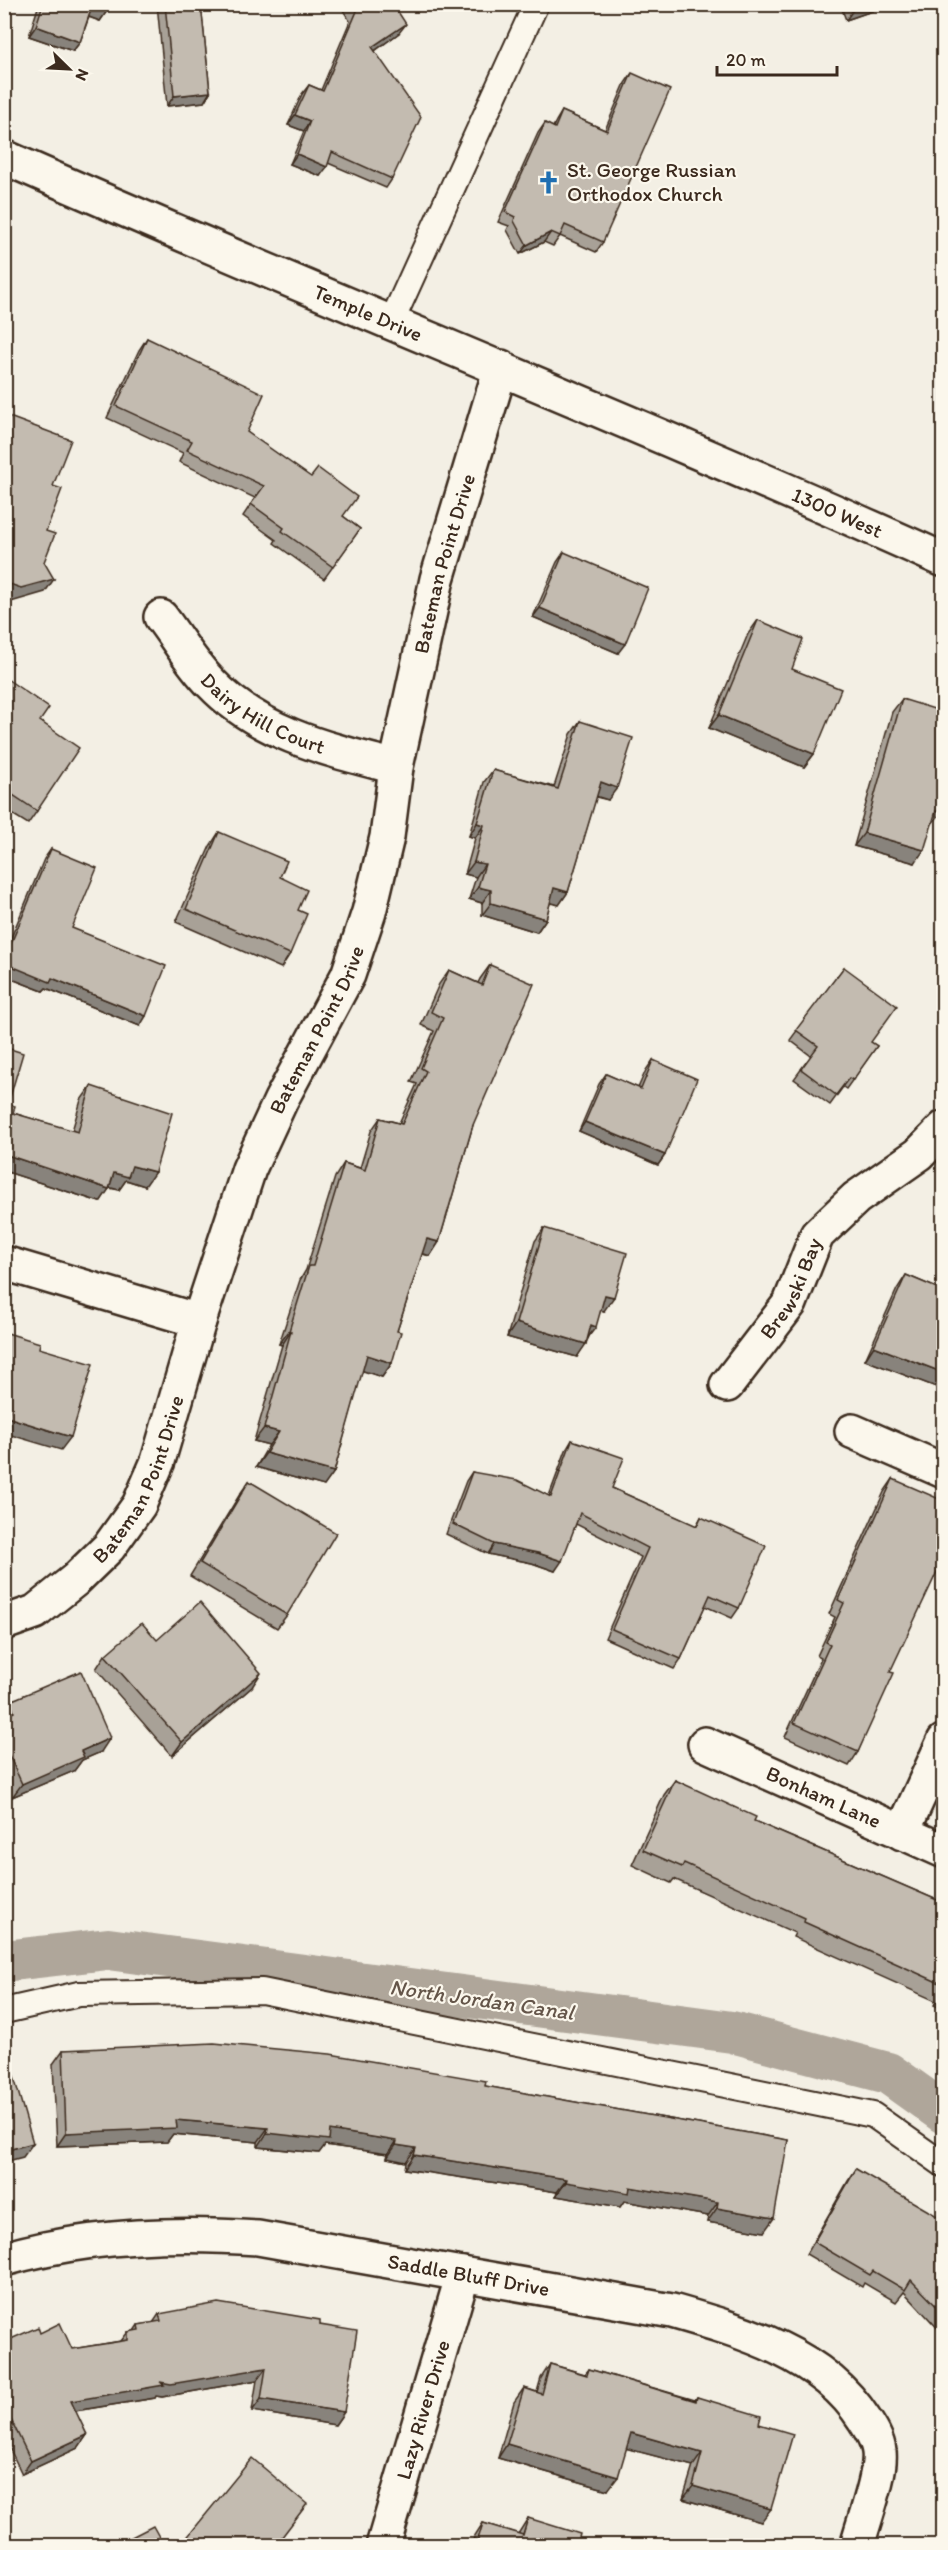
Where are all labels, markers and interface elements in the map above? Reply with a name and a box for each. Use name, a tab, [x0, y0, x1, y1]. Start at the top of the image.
north arrow	[39, 39, 99, 99]
scale bar	[717, 39, 837, 77]
text: 20 m	[726, 49, 766, 71]
text: N	[71, 66, 93, 84]
place label: St. George Russian Orthodox Church	[567, 157, 737, 206]
church icon: St. George Russian Orthodox Church	[536, 169, 562, 195]
street label: Temple Drive	[310, 279, 426, 347]
street label: Bateman Point Drive	[408, 470, 480, 656]
street label: 1300 West	[788, 481, 887, 543]
street label: Dairy Hill Court	[196, 667, 328, 759]
street label: Bateman Point Drive	[263, 942, 369, 1118]
street label: Brewski Bay	[754, 1234, 827, 1344]
street label: Bateman Point Drive	[87, 1392, 189, 1568]
street label: Bonham Lane	[763, 1760, 885, 1833]
water label: North Jordan Canal	[388, 1973, 577, 2026]
street label: Saddle Bluff Drive	[386, 2248, 552, 2301]
street label: Lazy River Drive	[390, 2337, 455, 2482]

